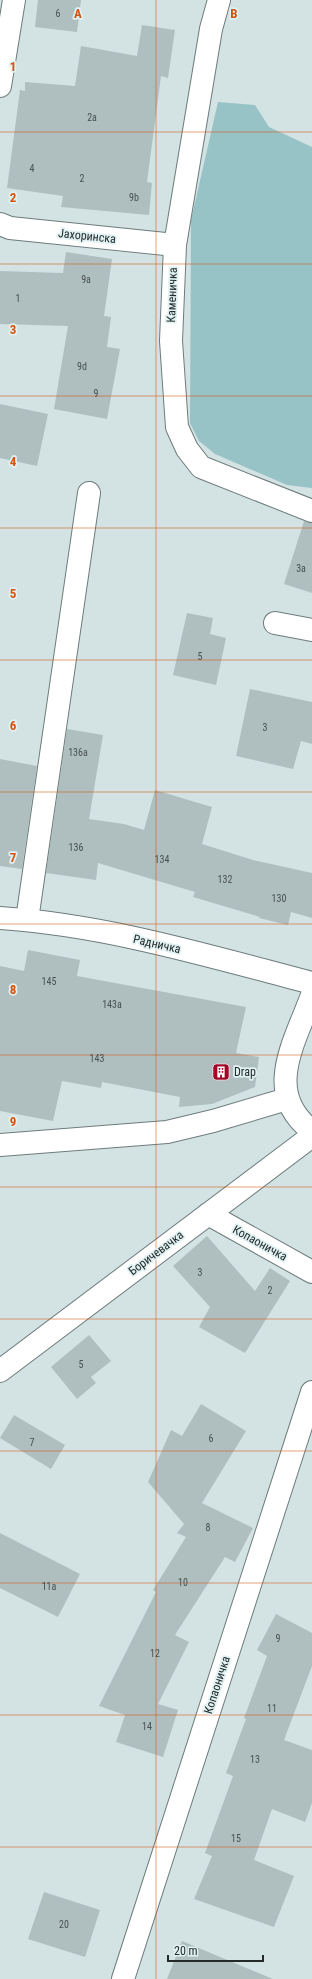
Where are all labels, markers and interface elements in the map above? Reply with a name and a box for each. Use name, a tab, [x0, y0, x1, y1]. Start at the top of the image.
text: A	[74, 6, 82, 21]
text: B	[230, 6, 238, 21]
house number: 6	[56, 8, 61, 19]
text: 1	[10, 59, 16, 74]
house number: 2a	[87, 112, 97, 123]
house number: 4	[30, 163, 35, 174]
house number: 2	[80, 173, 85, 184]
text: 2	[10, 190, 17, 205]
house number: 9b	[129, 192, 139, 203]
street label: Јахоринска	[57, 226, 117, 246]
street label: Каменичка	[164, 267, 180, 323]
house number: 9a	[81, 274, 91, 285]
house number: 1	[16, 293, 20, 304]
text: 3	[10, 322, 16, 337]
house number: 9d	[77, 361, 87, 372]
house number: 9	[94, 388, 99, 399]
text: 4	[10, 454, 17, 469]
house number: 3a	[296, 563, 306, 574]
text: 5	[10, 586, 17, 601]
house number: 5	[198, 651, 203, 662]
text: 6	[10, 718, 17, 733]
house number: 3	[263, 722, 268, 733]
house number: 136a	[68, 747, 88, 758]
house number: 136	[69, 842, 83, 853]
text: 7	[10, 850, 17, 865]
house number: 134	[155, 854, 169, 865]
house number: 132	[218, 874, 232, 885]
house number: 130	[272, 893, 286, 904]
street label: Радничка	[132, 932, 182, 956]
house number: 145	[42, 976, 56, 987]
text: 8	[10, 982, 16, 997]
house number: 143a	[102, 999, 122, 1010]
house number: 143	[90, 1053, 104, 1064]
building icon: Drap	[211, 1062, 231, 1082]
place label: Drap	[234, 1065, 256, 1079]
text: 9	[10, 1114, 16, 1129]
street label: Копаоничка	[230, 1222, 290, 1264]
street label: Боричевачка	[126, 1228, 186, 1278]
house number: 3	[198, 1267, 203, 1278]
house number: 2	[268, 1285, 273, 1296]
house number: 5	[79, 1359, 84, 1370]
house number: 6	[209, 1433, 214, 1444]
house number: 7	[30, 1437, 35, 1448]
house number: 8	[206, 1522, 211, 1533]
house number: 10	[178, 1577, 188, 1588]
house number: 11a	[42, 1581, 57, 1592]
house number: 9	[276, 1633, 281, 1644]
house number: 12	[150, 1648, 160, 1659]
street label: Копаоничка	[201, 1654, 233, 1716]
house number: 11	[267, 1703, 277, 1714]
house number: 14	[142, 1721, 152, 1732]
house number: 13	[250, 1754, 260, 1765]
house number: 15	[231, 1833, 241, 1844]
house number: 20	[59, 1919, 69, 1930]
scale bar	[168, 1937, 263, 1963]
text: 20 m	[174, 1944, 198, 1958]

